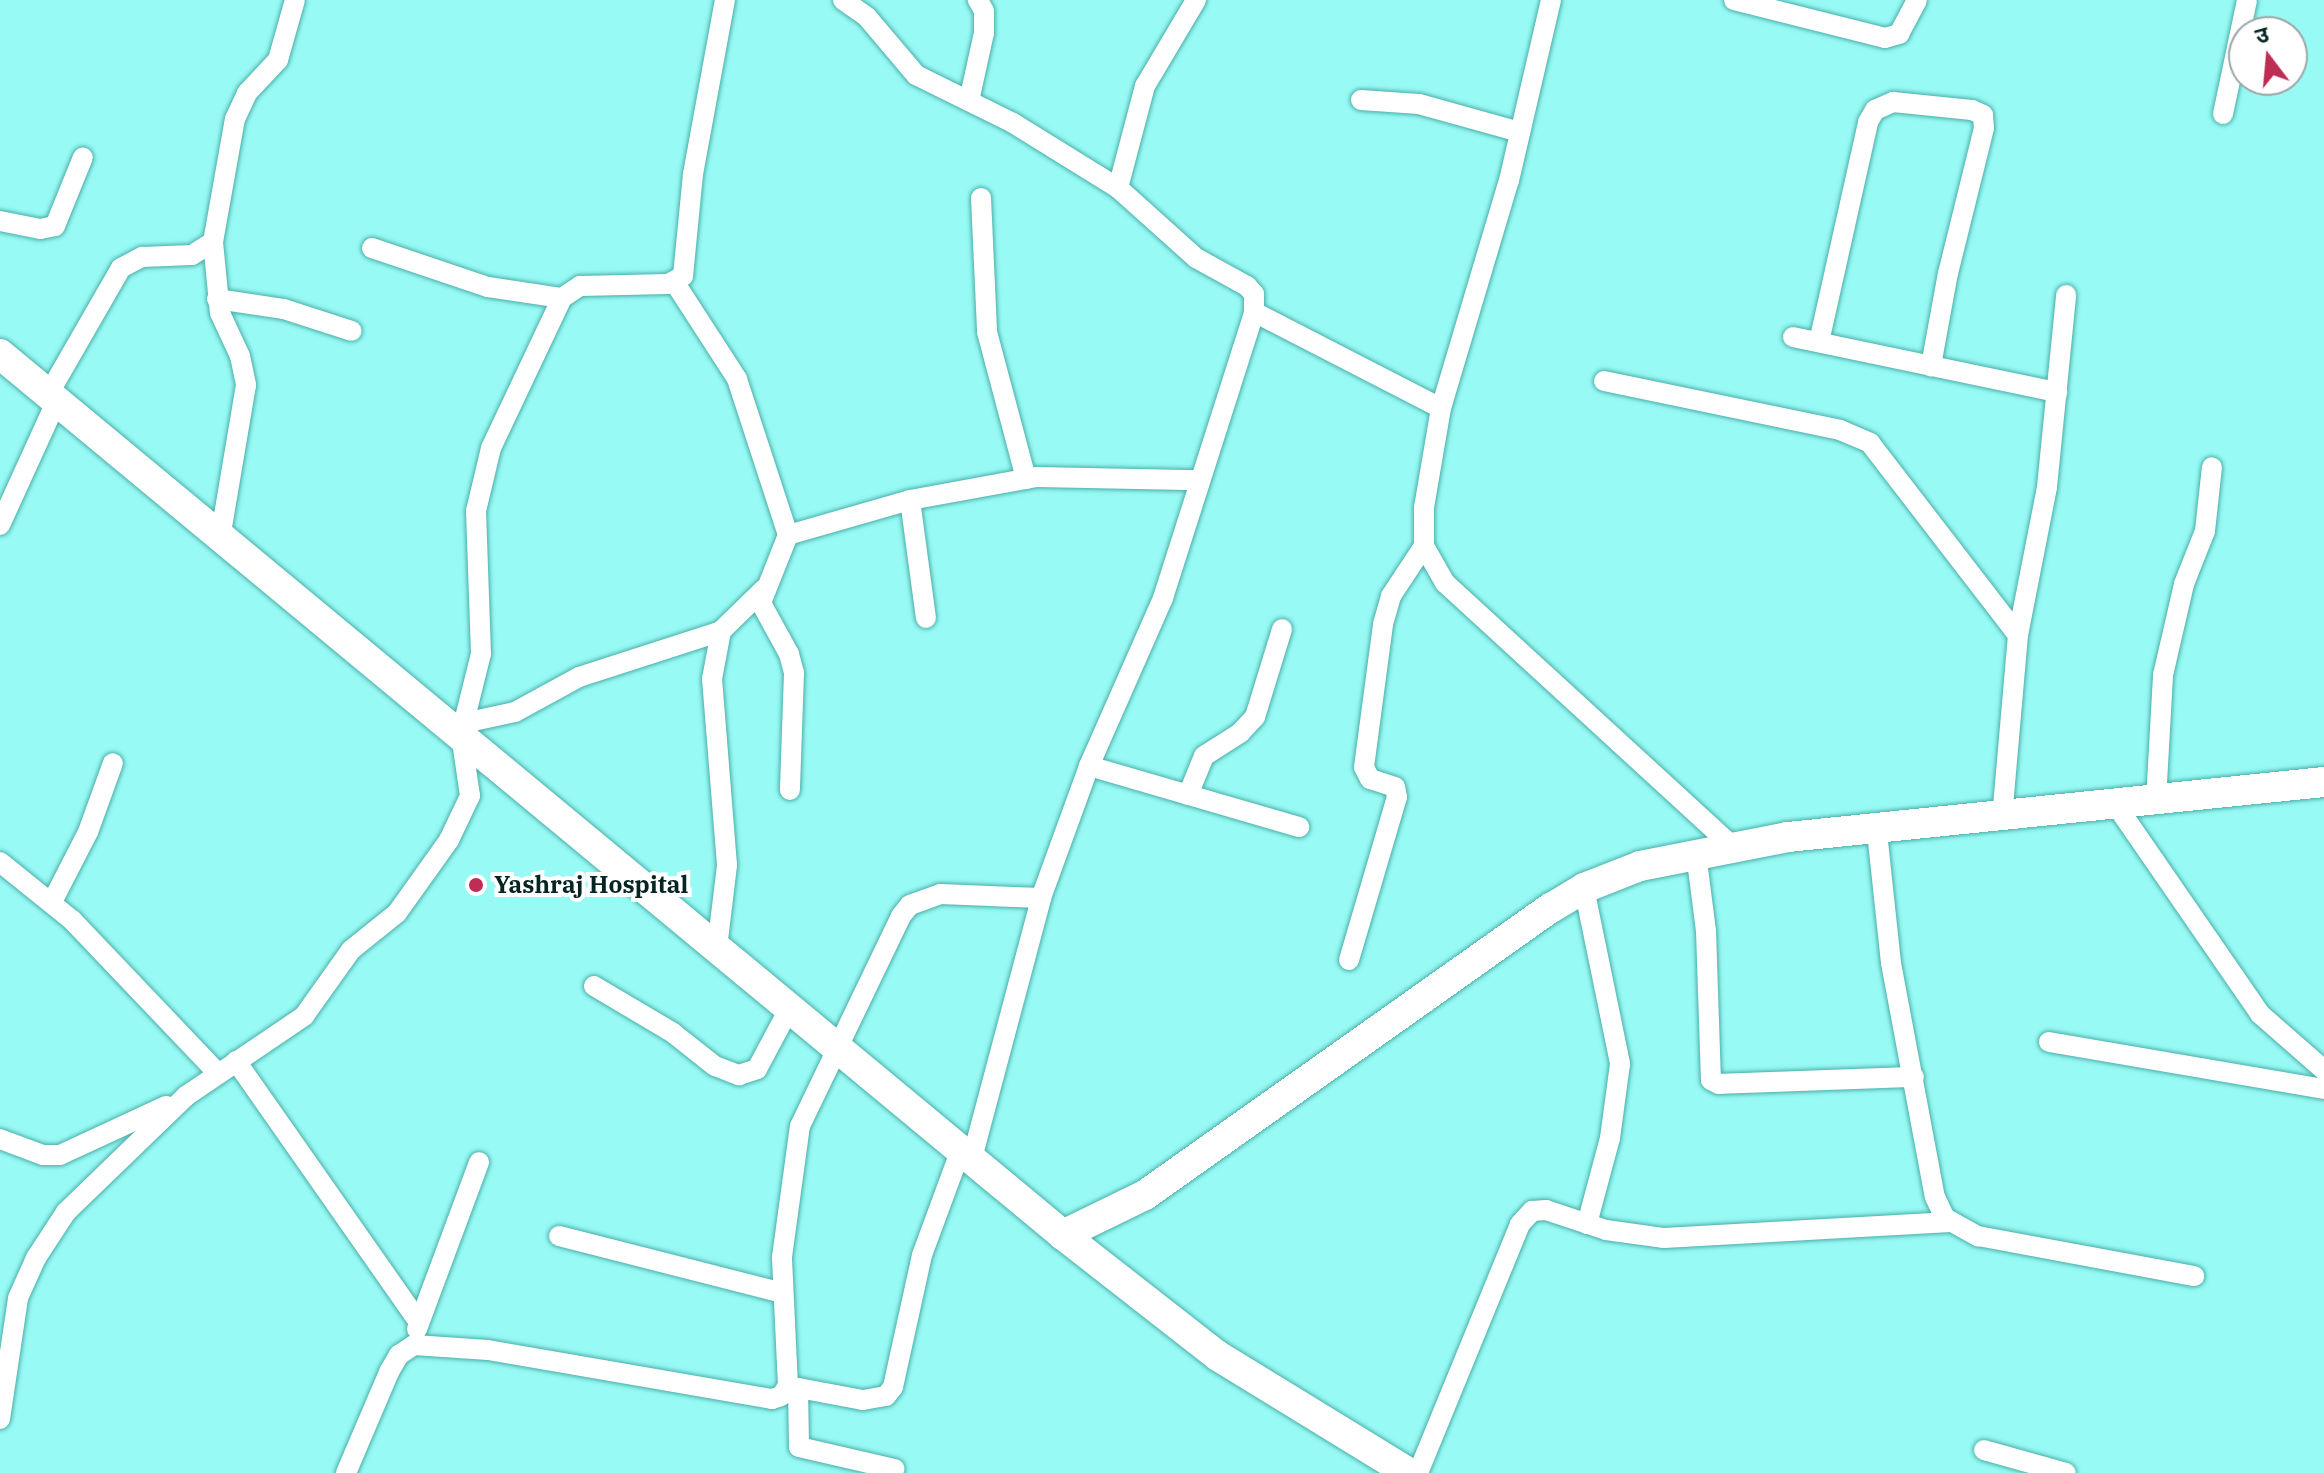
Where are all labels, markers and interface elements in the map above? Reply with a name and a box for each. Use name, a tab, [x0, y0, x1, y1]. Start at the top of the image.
north arrow	[2228, 16, 2308, 96]
text: उ	[2252, 19, 2272, 50]
place label: Yashraj Hospital	[494, 871, 688, 899]
marker: Yashraj Hospital	[465, 874, 487, 896]

